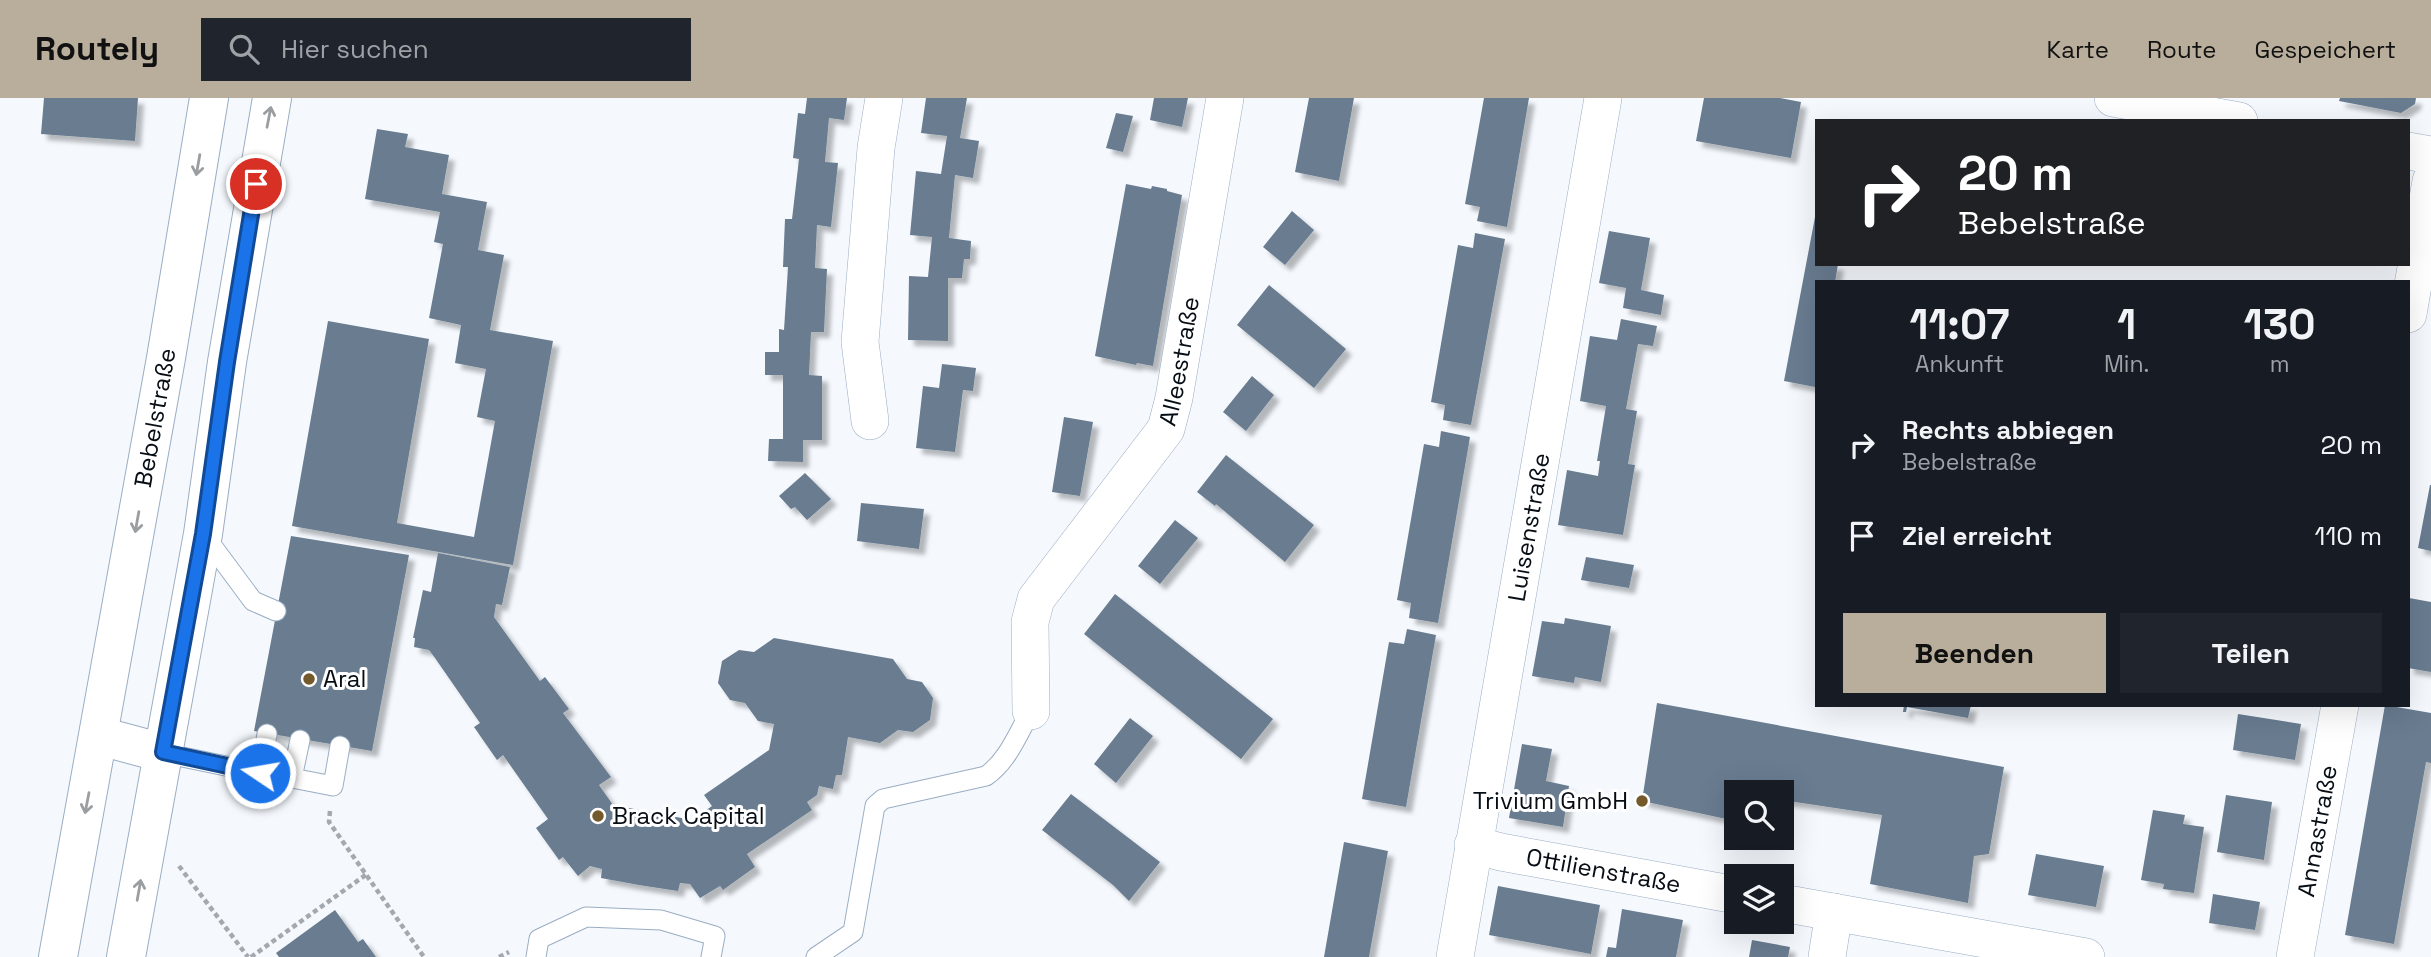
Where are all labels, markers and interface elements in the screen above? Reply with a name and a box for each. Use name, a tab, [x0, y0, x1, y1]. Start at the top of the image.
search box	[201, 18, 691, 81]
text: Routely	[35, 28, 159, 70]
icon: search	[225, 30, 263, 68]
text: Hier suchen	[281, 32, 429, 66]
text: Karte	[2047, 34, 2109, 65]
text: Route	[2147, 34, 2216, 65]
text: Gespeichert	[2254, 34, 2396, 65]
one-way arrow	[262, 106, 276, 129]
text: 20 m	[1958, 142, 2073, 204]
icon: right	[1843, 147, 1934, 238]
one-way arrow	[191, 153, 204, 176]
pin	[226, 154, 286, 214]
icon: arrive	[237, 165, 275, 203]
text: Bebelstraße	[1958, 203, 2146, 243]
street label: Alleestraße	[1151, 294, 1206, 429]
text: 11:07	[1909, 298, 2010, 351]
text: 1	[2117, 298, 2136, 351]
text: 130	[2244, 298, 2316, 351]
street label: Bebelstraße	[127, 346, 182, 490]
text: Ankunft	[1915, 349, 2004, 379]
text: Min.	[2104, 349, 2149, 379]
text: m	[2270, 349, 2290, 379]
text: Rechts abbiegen	[1902, 413, 2114, 447]
icon: right	[1843, 426, 1881, 464]
text: 20 m	[2321, 428, 2382, 462]
text: Bebelstraße	[1902, 447, 2037, 477]
street label: Luisenstraße	[1500, 451, 1557, 604]
one-way arrow	[130, 510, 144, 533]
icon: arrive	[1843, 517, 1881, 555]
text: Ziel erreicht	[1902, 519, 2052, 553]
text: 110 m	[2315, 519, 2382, 553]
button: Beenden	[1843, 613, 2106, 693]
button: Teilen	[2120, 613, 2382, 693]
place label: Aral	[323, 663, 366, 694]
marker: Aral	[301, 671, 317, 687]
position arrow	[223, 736, 297, 810]
street label: Annastraße	[2290, 762, 2344, 899]
map controls	[1724, 780, 1794, 934]
button: search	[1724, 780, 1794, 850]
place label: Trivium GmbH	[1473, 785, 1628, 816]
one-way arrow	[79, 791, 93, 814]
marker: Trivium GmbH	[1634, 793, 1650, 809]
place label: Brack Capital	[612, 800, 765, 831]
marker: Brack Capital	[590, 808, 606, 824]
street label: Ottilienstraße	[1524, 841, 1683, 900]
button: layers	[1724, 864, 1794, 934]
one-way arrow	[133, 879, 146, 902]

